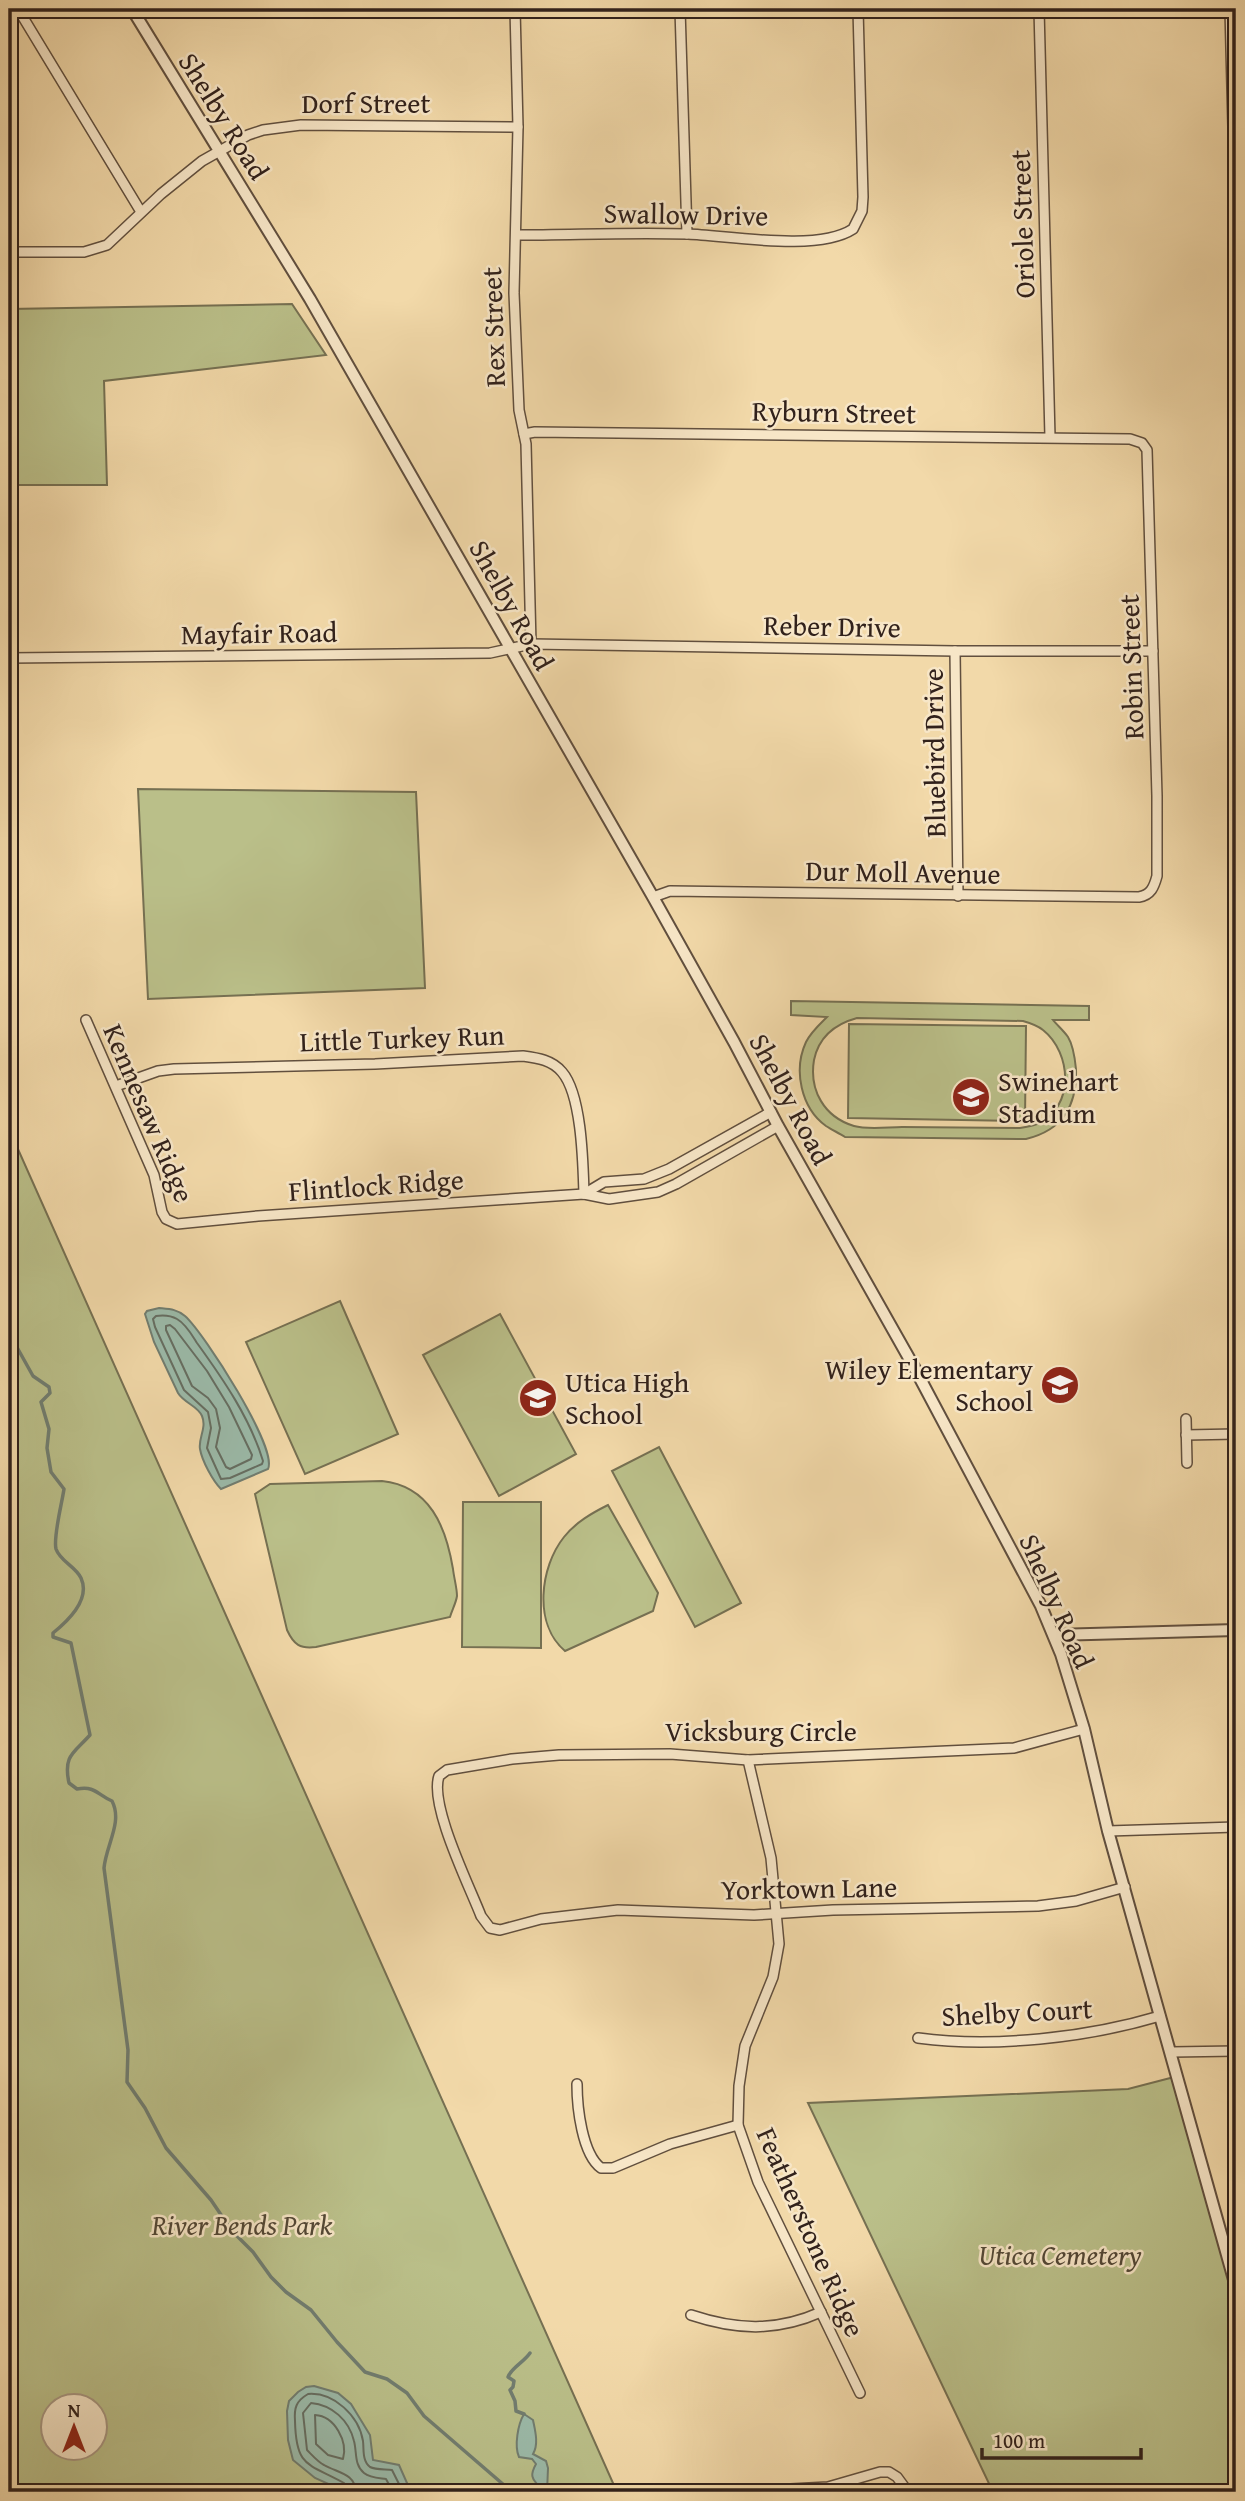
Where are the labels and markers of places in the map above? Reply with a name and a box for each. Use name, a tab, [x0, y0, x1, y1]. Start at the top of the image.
place label: Swinehart Stadium	[998, 1060, 1119, 1133]
school or university icon: Swinehart Stadium	[950, 1076, 992, 1118]
place label: Wiley Elementary School	[825, 1348, 1033, 1421]
place label: Utica High School	[565, 1361, 689, 1434]
school or university icon: Wiley Elementary School	[1039, 1364, 1081, 1406]
school or university icon: Utica High School	[517, 1377, 559, 1419]

